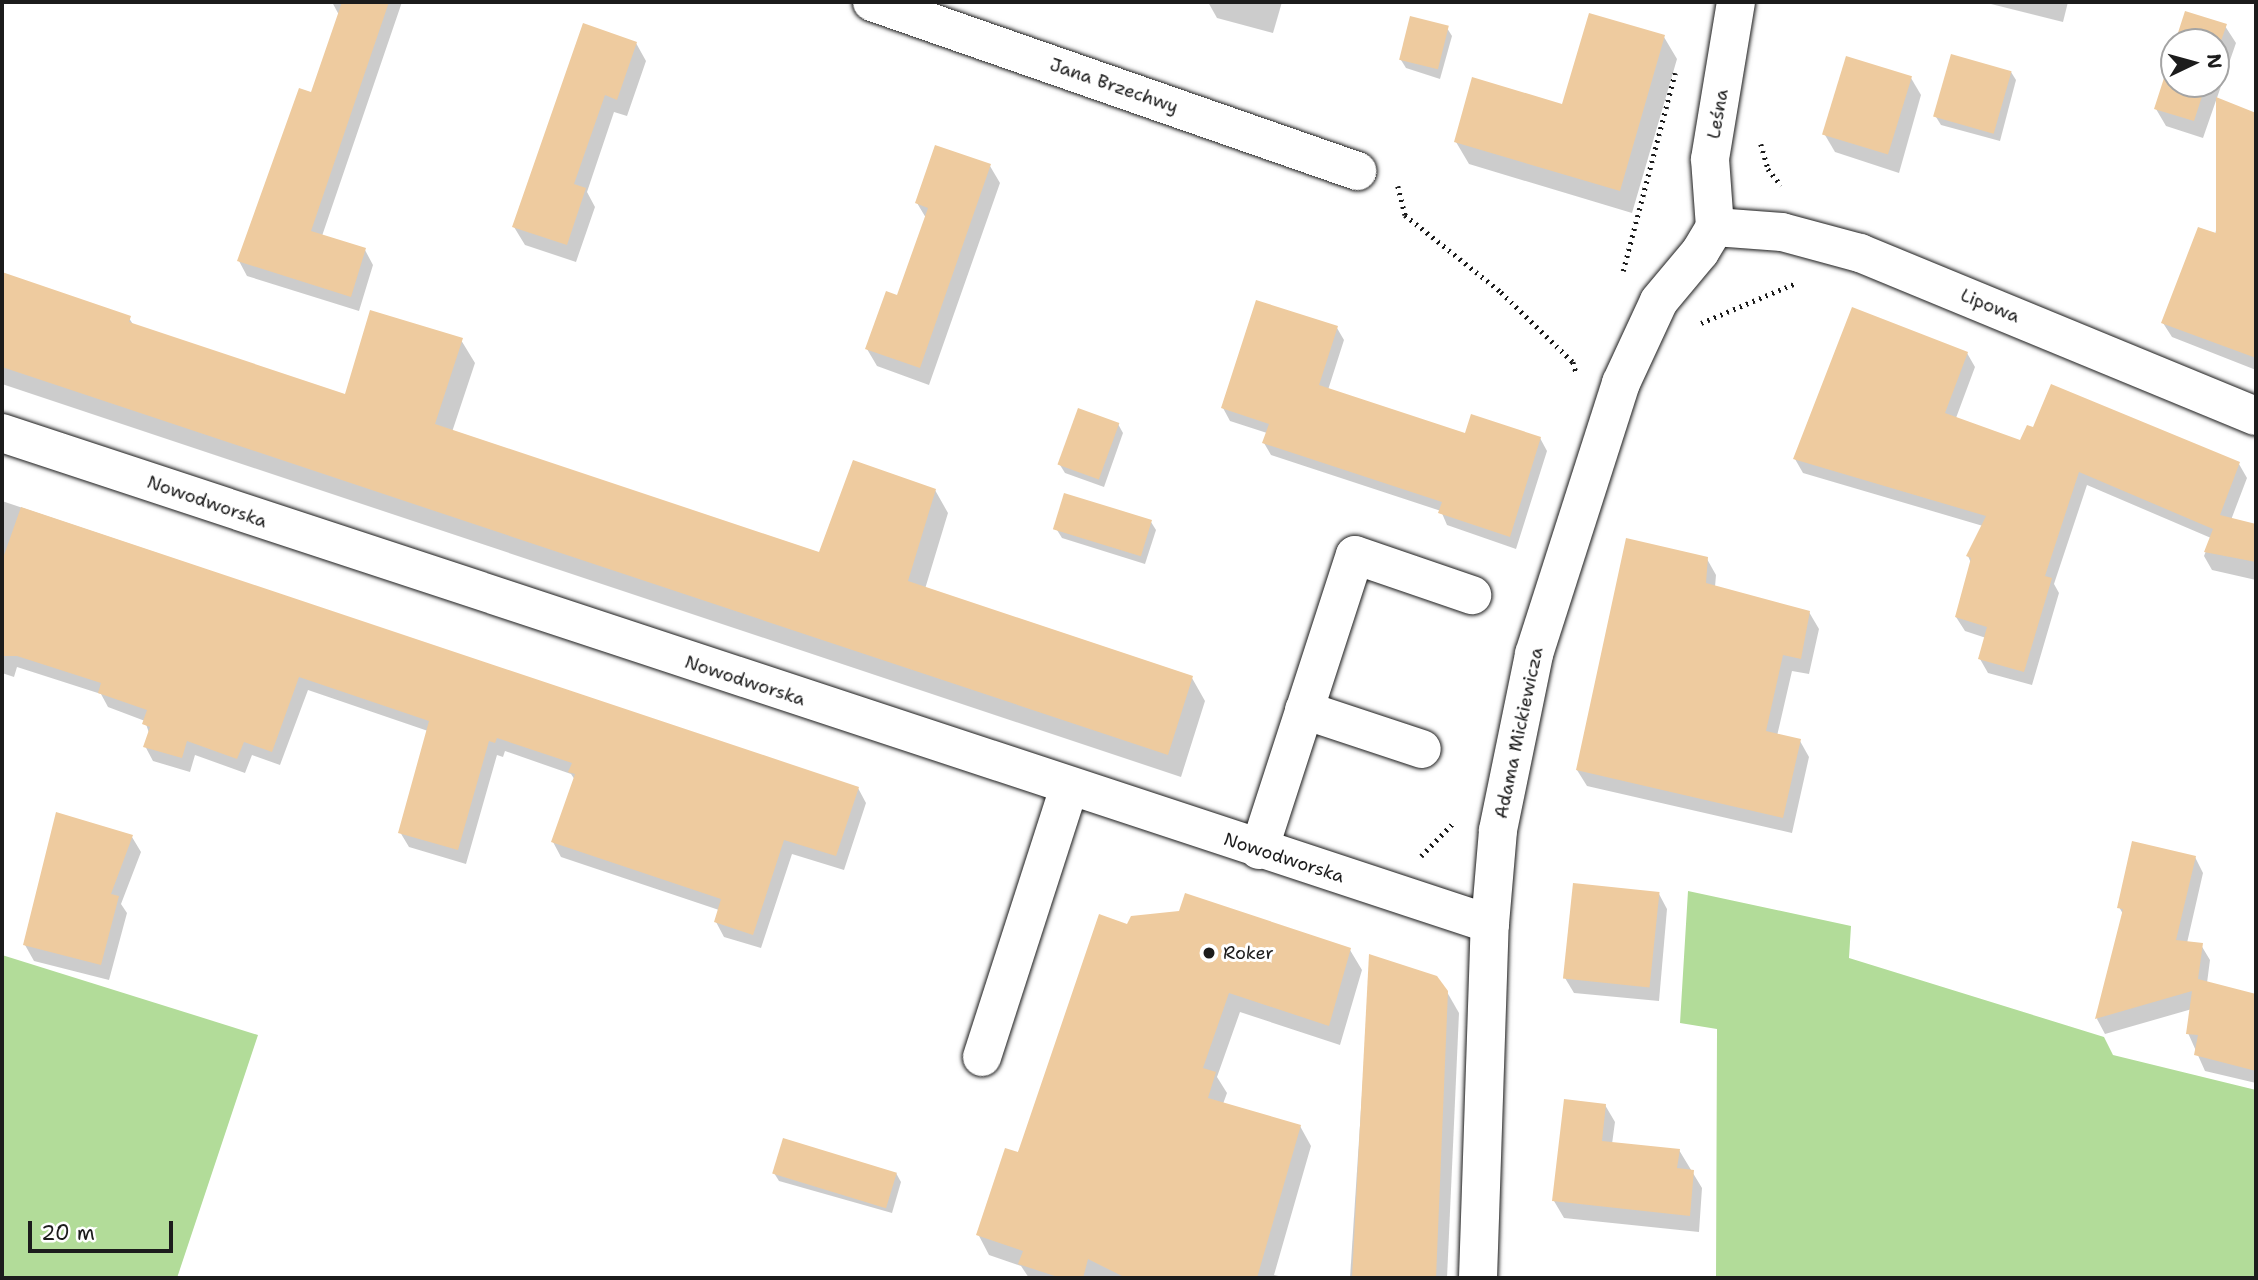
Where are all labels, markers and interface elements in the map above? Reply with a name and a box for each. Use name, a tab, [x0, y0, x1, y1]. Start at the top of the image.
north arrow	[2160, 28, 2230, 98]
text: N	[2201, 53, 2228, 70]
street label: Jana Brzechwy	[1047, 54, 1181, 118]
street label: Leśna	[1703, 87, 1733, 141]
street label: Lipowa	[1957, 284, 2023, 328]
street label: Nowodworska	[144, 471, 270, 533]
street label: Adama Mickiewicza	[1490, 645, 1548, 821]
street label: Nowodworska	[682, 651, 808, 711]
street label: Nowodworska	[1221, 828, 1347, 888]
place label: Roker	[1223, 942, 1274, 964]
marker: Roker	[1201, 945, 1217, 961]
scale bar	[32, 1206, 177, 1250]
text: 20 m	[41, 1219, 95, 1247]

